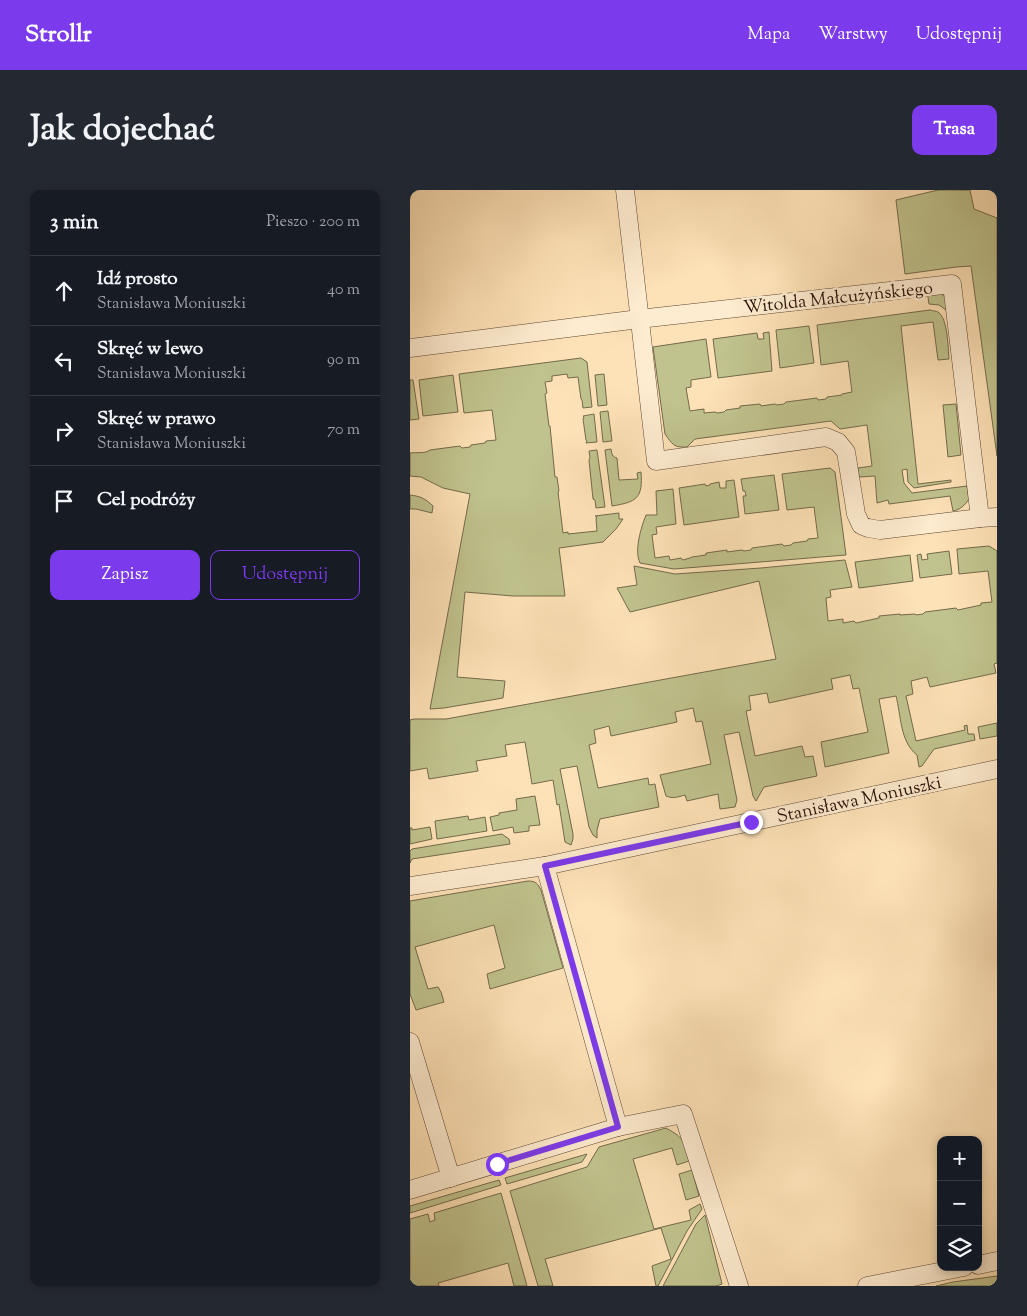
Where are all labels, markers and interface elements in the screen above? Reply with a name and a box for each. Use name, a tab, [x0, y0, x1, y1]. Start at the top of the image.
text: Strollr	[25, 18, 92, 52]
text: Mapa	[747, 22, 790, 48]
text: Warstwy	[818, 22, 888, 48]
text: Udostępnij	[916, 22, 1002, 48]
text: Jak dojechać	[30, 105, 215, 156]
button: Trasa	[912, 105, 997, 155]
text: 3 min	[50, 208, 99, 238]
text: Pieszo · 200 m	[266, 211, 360, 234]
text: Idź prosto	[97, 266, 178, 293]
street label: Witolda Małcużyńskiego	[742, 276, 934, 322]
icon: ahead	[50, 277, 78, 305]
text: 40 m	[327, 279, 360, 302]
text: Stanisława Moniuszki	[97, 293, 246, 316]
text: Skręć w lewo	[97, 336, 203, 363]
icon: left	[50, 347, 78, 375]
text: 90 m	[327, 349, 360, 372]
text: Stanisława Moniuszki	[97, 363, 246, 386]
text: Skręć w prawo	[97, 406, 216, 433]
icon: right	[50, 417, 78, 445]
text: 70 m	[327, 419, 360, 442]
text: Stanisława Moniuszki	[97, 433, 246, 456]
icon: arrive	[50, 487, 78, 515]
text: Cel podróży	[97, 487, 196, 514]
button: Zapisz	[50, 550, 200, 600]
button: Udostępnij	[210, 550, 360, 600]
street label: Stanisława Moniuszki	[775, 771, 944, 831]
route end	[740, 811, 763, 834]
map controls	[937, 1136, 982, 1271]
button: +	[937, 1136, 982, 1181]
route start	[486, 1153, 509, 1176]
button: −	[937, 1181, 982, 1226]
button: layers	[937, 1226, 982, 1271]

